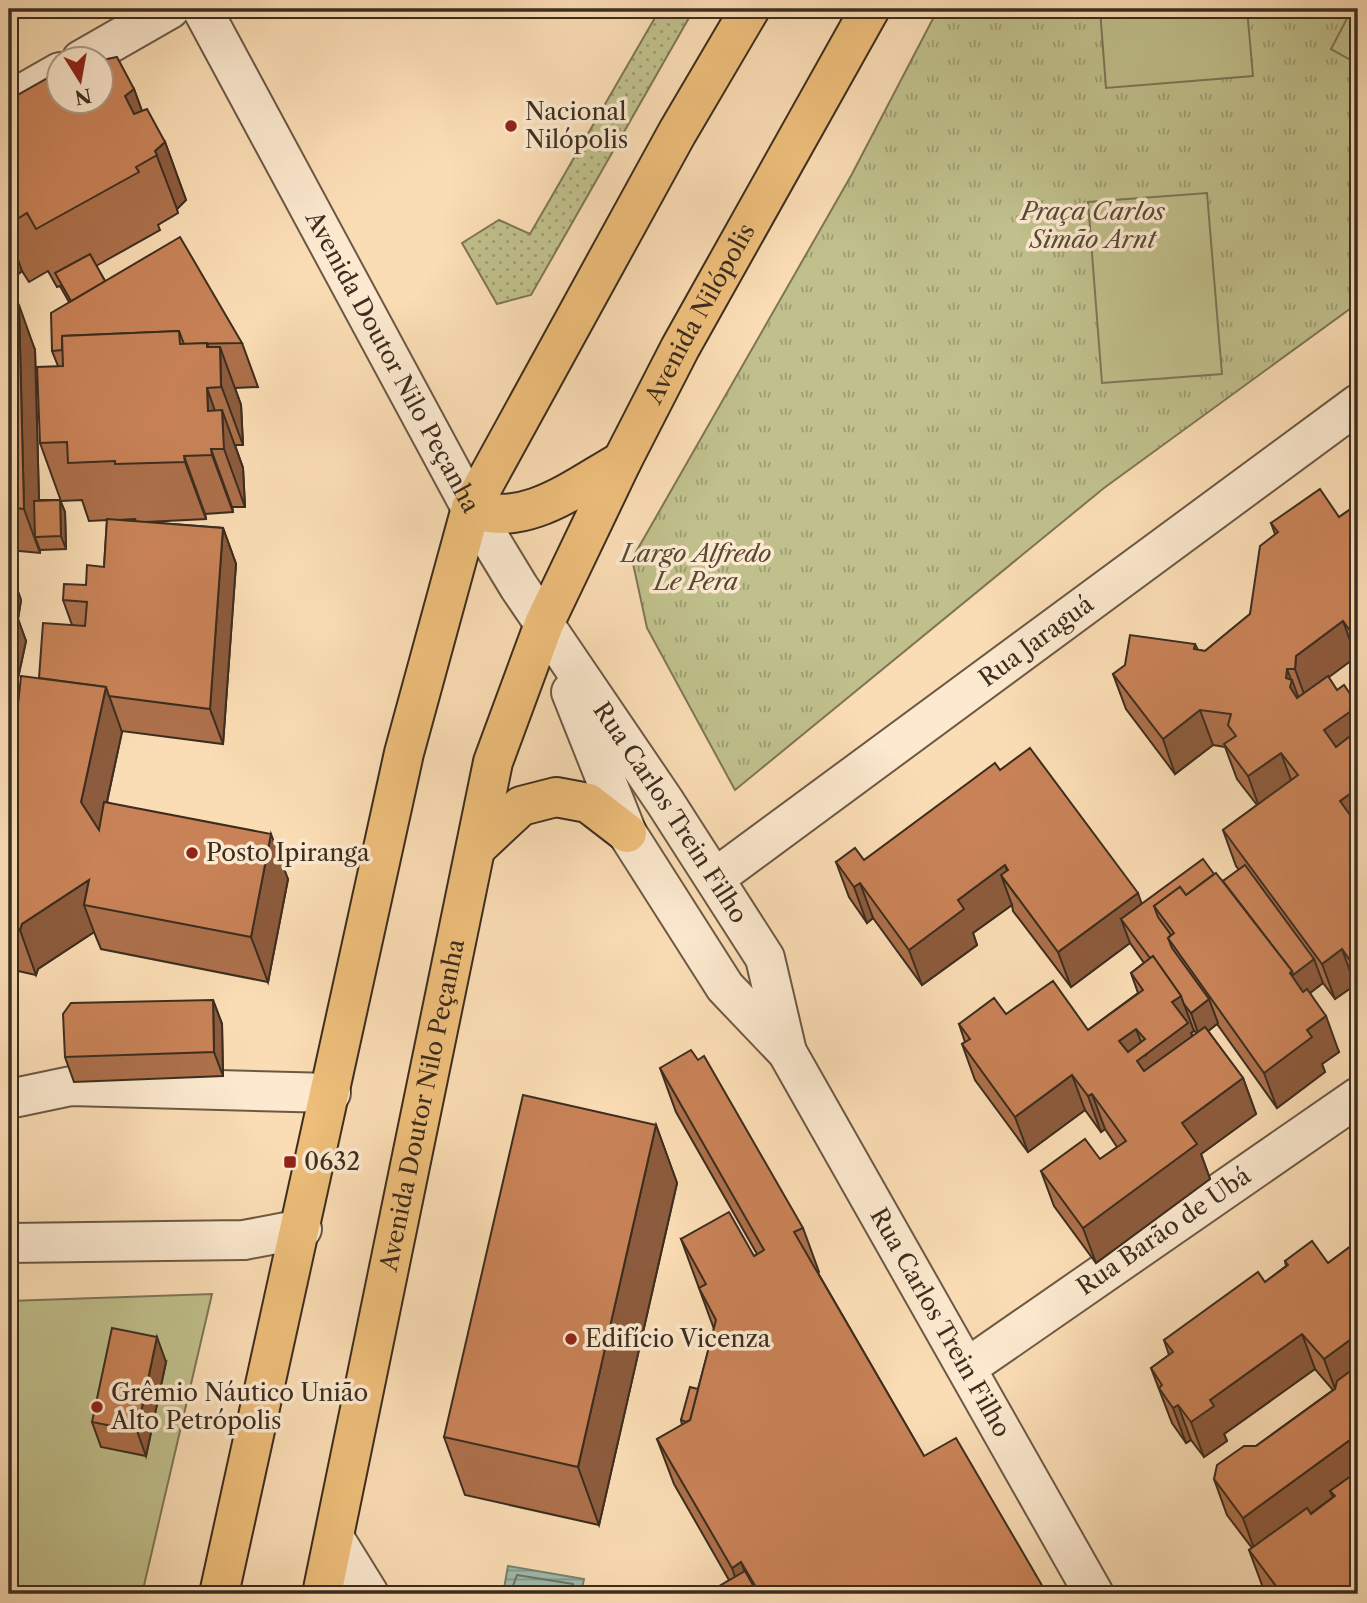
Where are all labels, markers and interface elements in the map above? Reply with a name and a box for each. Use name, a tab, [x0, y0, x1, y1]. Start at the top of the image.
north arrow	[46, 46, 116, 116]
text: N	[73, 83, 93, 109]
place label: Nacional Nilópolis	[525, 97, 628, 154]
marker: Nacional Nilópolis	[503, 118, 519, 134]
park label: Praça Carlos Simão Arnt	[1019, 197, 1166, 254]
street label: Avenida Doutor Nilo Peçanha	[299, 205, 486, 518]
street label: Avenida Nilópolis	[638, 218, 761, 409]
park label: Largo Alfredo Le Pera	[619, 539, 771, 596]
street label: Rua Jaraguá	[973, 589, 1099, 693]
street label: Rua Carlos Trein Filho	[587, 696, 754, 928]
place label: Posto Ipiranga	[206, 838, 370, 867]
marker: Posto Ipiranga	[184, 845, 200, 861]
street label: Avenida Doutor Nilo Peçanha	[374, 936, 470, 1275]
place label: 0632	[304, 1147, 360, 1176]
marker: 0632	[282, 1154, 298, 1170]
street label: Rua Barão de Ubá	[1071, 1161, 1256, 1301]
street label: Rua Carlos Trein Filho	[864, 1203, 1017, 1442]
place label: Edifício Vicenza	[585, 1324, 771, 1353]
marker: Edifício Vicenza	[563, 1331, 579, 1347]
place label: Grêmio Náutico União Alto Petrópolis	[110, 1378, 368, 1435]
marker: Grêmio Náutico União Alto Petrópolis	[89, 1399, 105, 1415]

